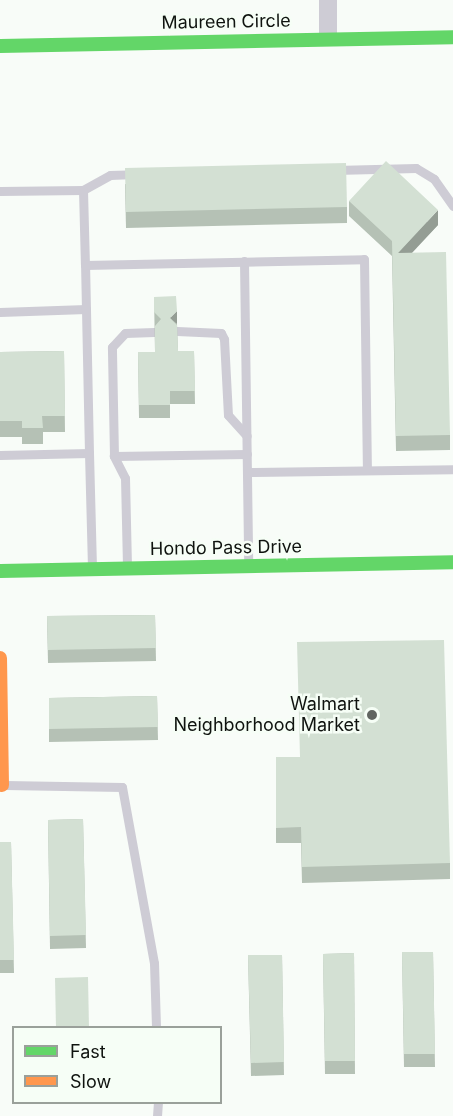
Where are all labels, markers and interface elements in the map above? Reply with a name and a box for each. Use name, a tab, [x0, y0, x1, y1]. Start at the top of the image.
street label: Maureen Circle	[161, 10, 291, 34]
street label: Hondo Pass Drive	[150, 536, 302, 560]
place label: Walmart Neighborhood Market	[173, 694, 360, 736]
marker: Walmart Neighborhood Market	[365, 708, 379, 722]
legend	[12, 1026, 222, 1104]
text: Fast	[70, 1041, 106, 1062]
text: Slow	[70, 1071, 111, 1092]

